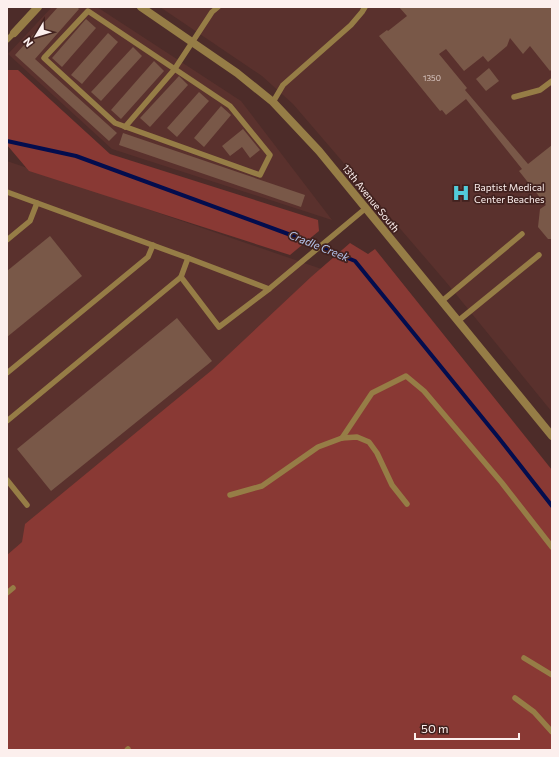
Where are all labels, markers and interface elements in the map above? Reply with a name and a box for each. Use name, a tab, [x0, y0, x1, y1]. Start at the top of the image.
north arrow	[16, 16, 56, 56]
text: N	[20, 35, 35, 50]
house number: 1350	[423, 73, 441, 83]
street label: 13th Avenue South	[340, 161, 402, 235]
place label: Baptist Medical Center Beaches	[474, 181, 545, 205]
hospital icon: Baptist Medical Center Beaches	[451, 183, 471, 203]
water label: Cradle Creek	[287, 228, 352, 264]
scale bar	[415, 715, 519, 741]
text: 50 m	[421, 721, 449, 735]

